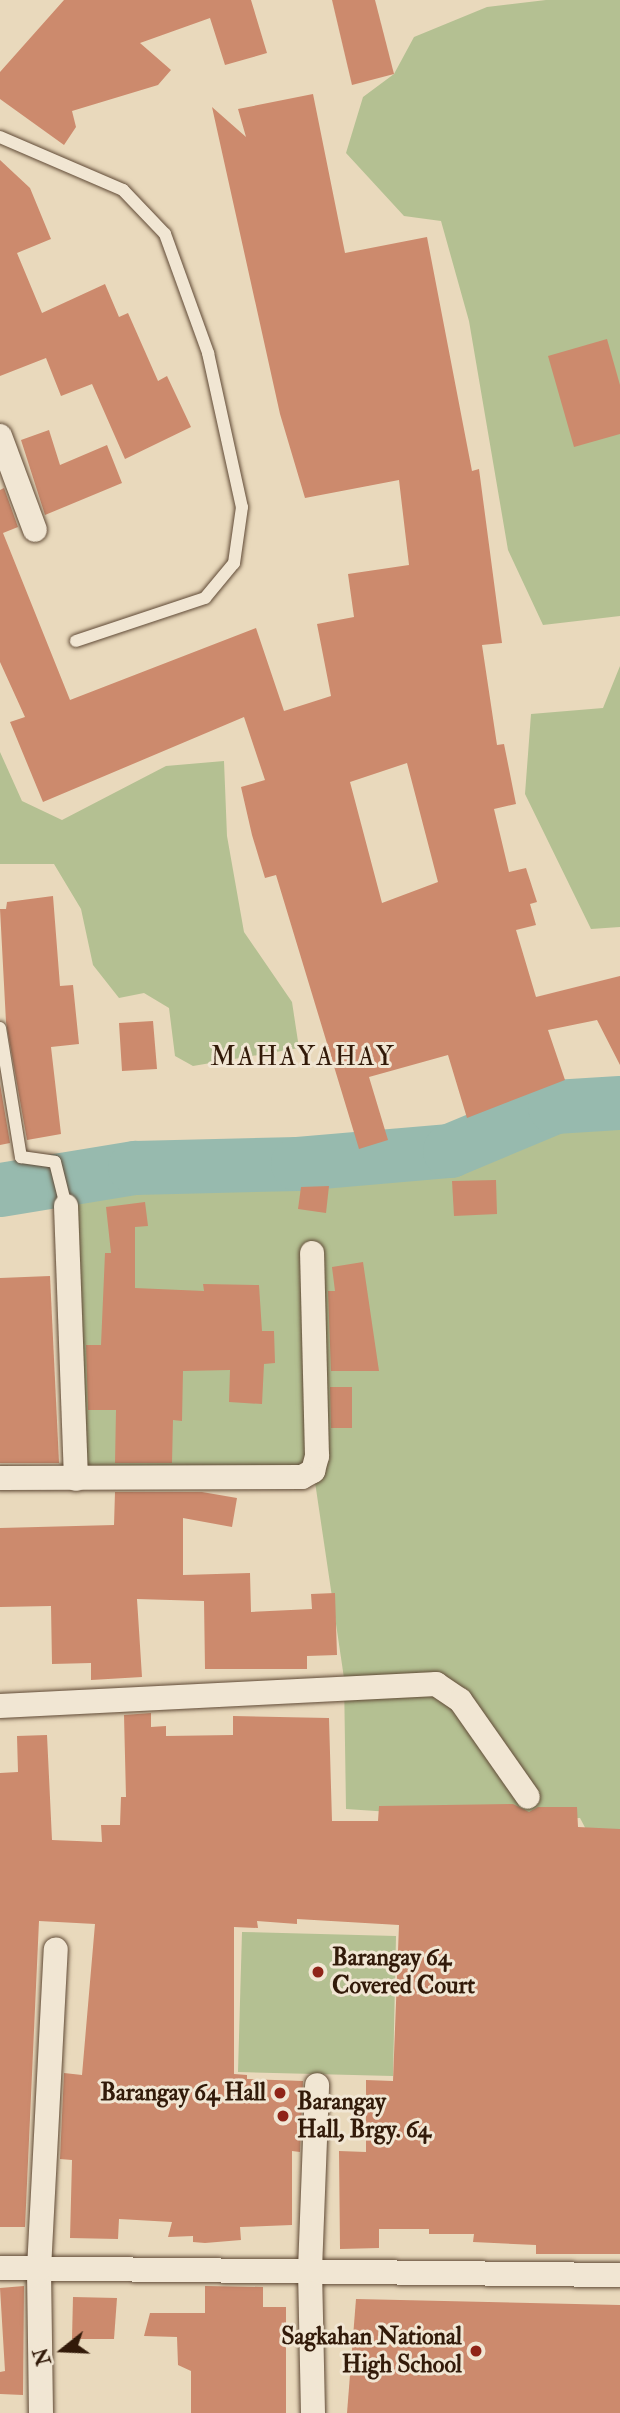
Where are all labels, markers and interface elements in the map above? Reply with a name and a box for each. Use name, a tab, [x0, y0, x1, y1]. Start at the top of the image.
district label: MAHAYAHAY	[212, 1042, 394, 1074]
place label: Barangay 64 Covered Court	[332, 1944, 475, 2000]
marker: Barangay 64 Covered Court	[310, 1964, 326, 1980]
place label: Barangay 64 Hall	[100, 2079, 266, 2107]
marker: Barangay 64 Hall	[272, 2085, 288, 2101]
place label: Barangay Hall, Brgy. 64	[297, 2088, 431, 2144]
marker: Barangay Hall, Brgy. 64	[275, 2108, 291, 2124]
north arrow	[28, 2315, 98, 2385]
place label: Sagkahan National High School	[281, 2323, 462, 2379]
marker: Sagkahan National High School	[468, 2343, 484, 2359]
text: N	[29, 2345, 57, 2368]

